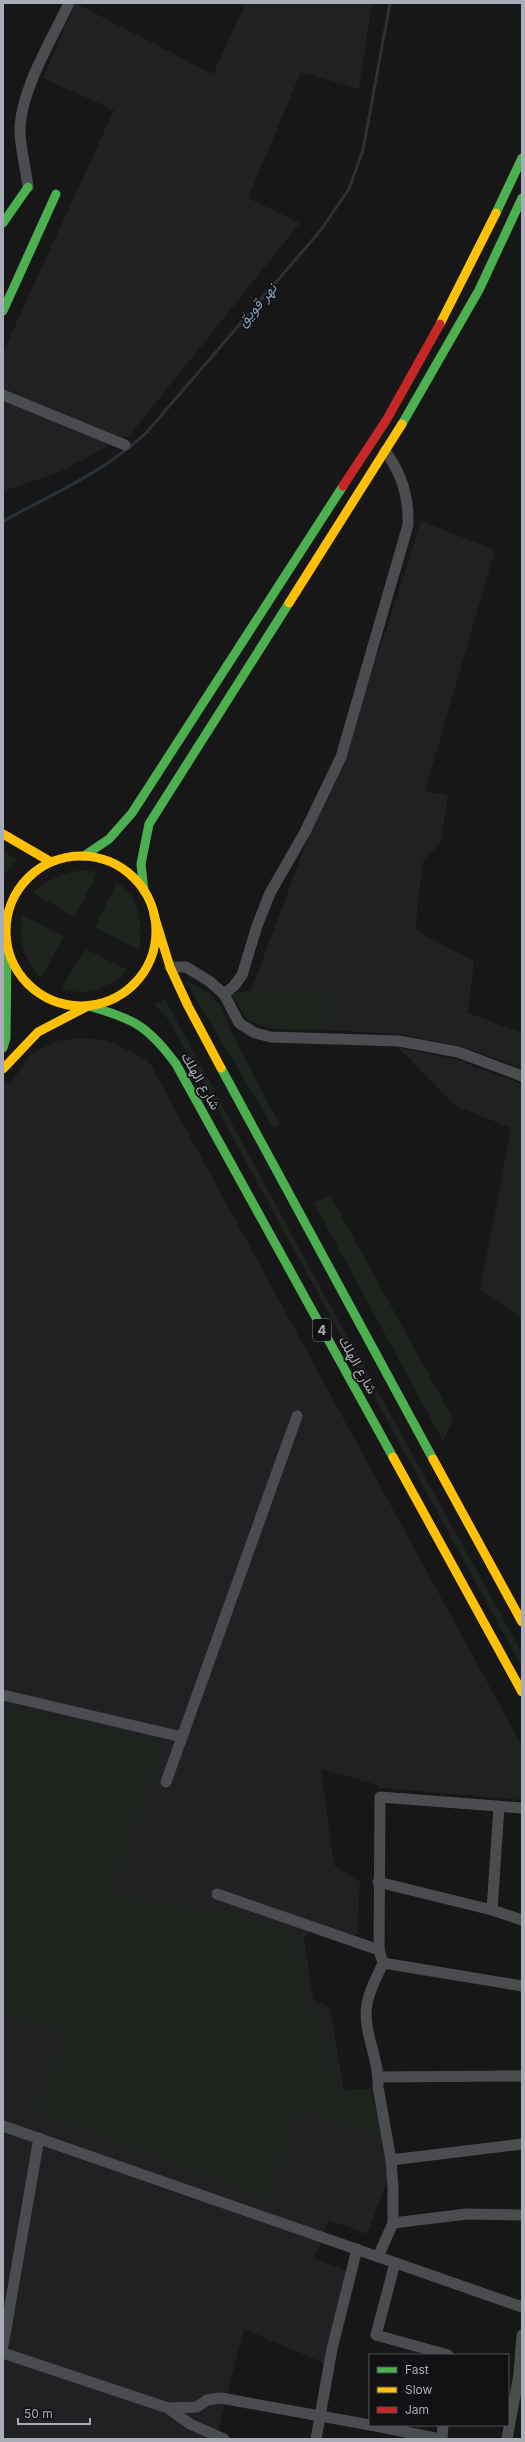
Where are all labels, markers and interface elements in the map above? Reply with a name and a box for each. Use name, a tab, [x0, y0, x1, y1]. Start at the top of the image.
water label: نهر قويق	[233, 278, 281, 330]
street label: شارع الهلك	[176, 1049, 225, 1114]
road number: 4	[313, 1319, 331, 1341]
street label: شارع الهلك	[333, 1333, 381, 1398]
legend	[369, 2354, 509, 2426]
text: Fast	[405, 2362, 429, 2377]
text: Slow	[405, 2382, 433, 2397]
scale bar	[18, 2400, 90, 2426]
text: Jam	[405, 2402, 429, 2417]
text: 50 m	[24, 2406, 53, 2421]

